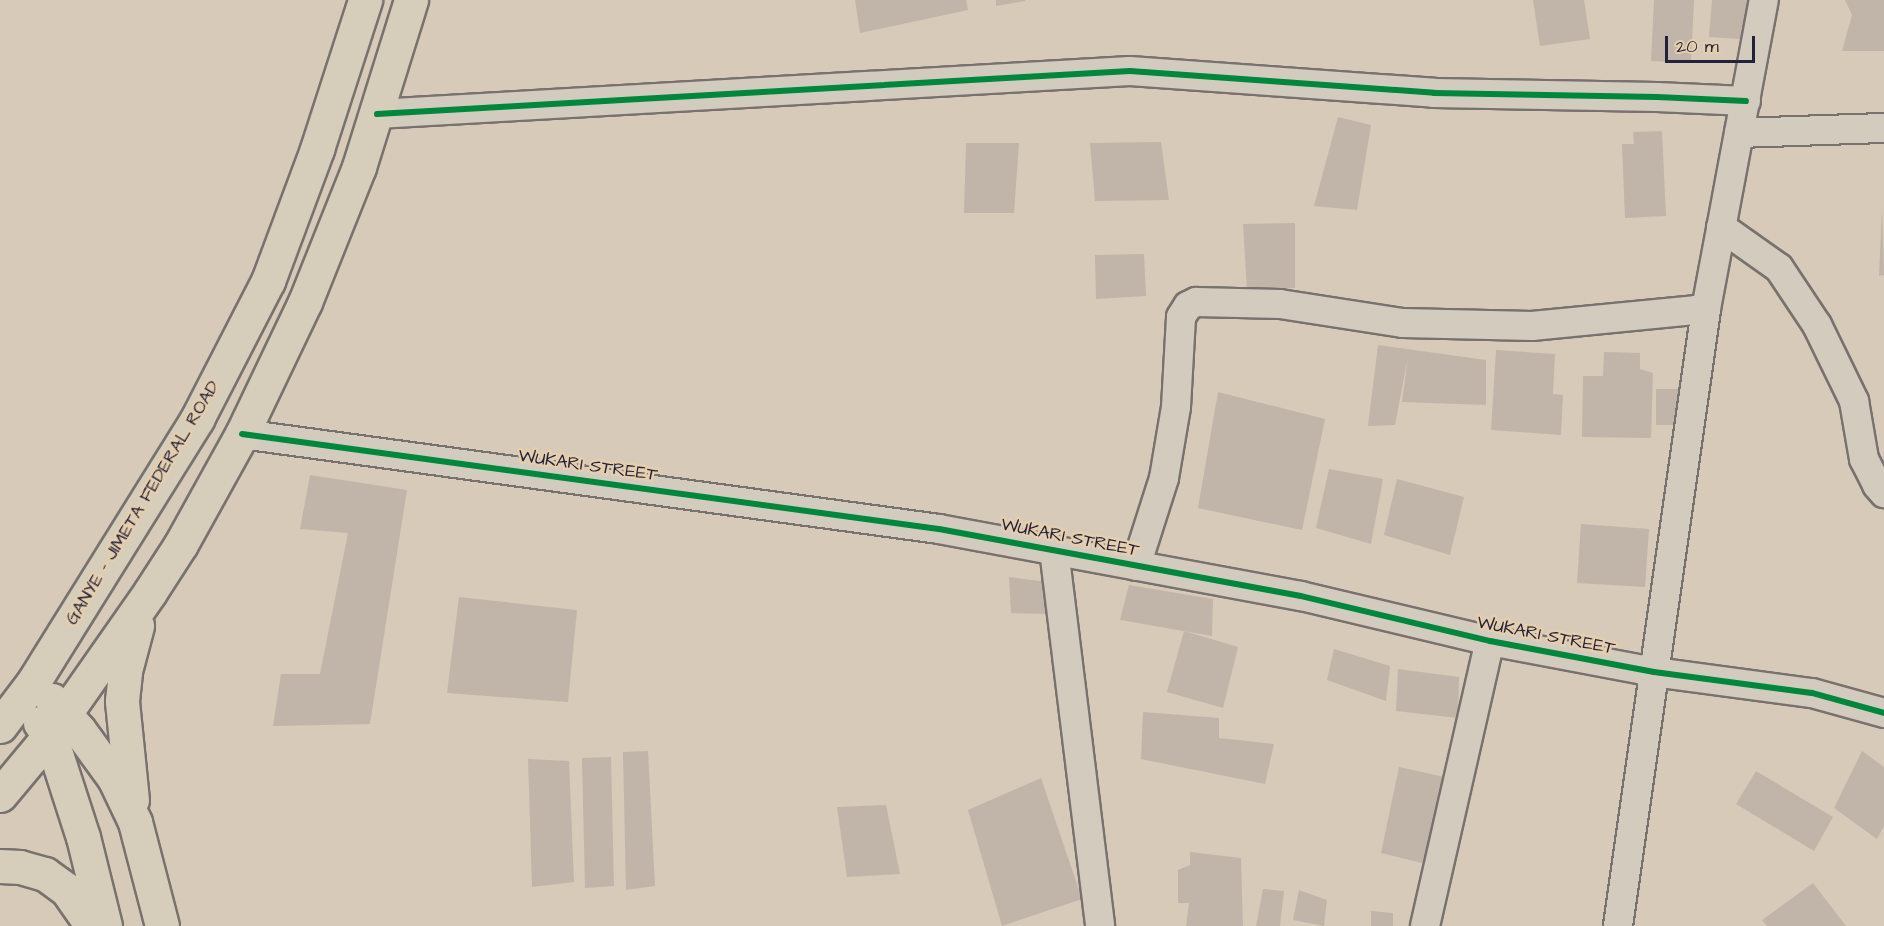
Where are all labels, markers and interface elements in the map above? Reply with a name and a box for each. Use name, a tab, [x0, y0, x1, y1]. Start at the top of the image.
scale bar	[1668, 24, 1758, 62]
text: 20 m	[1676, 34, 1719, 59]
street label: GANYE - JIMETA FEDERAL ROAD	[61, 377, 225, 629]
street label: WUKARI STREET	[517, 446, 659, 486]
street label: WUKARI STREET	[999, 514, 1141, 562]
street label: WUKARI STREET	[1475, 612, 1617, 660]

